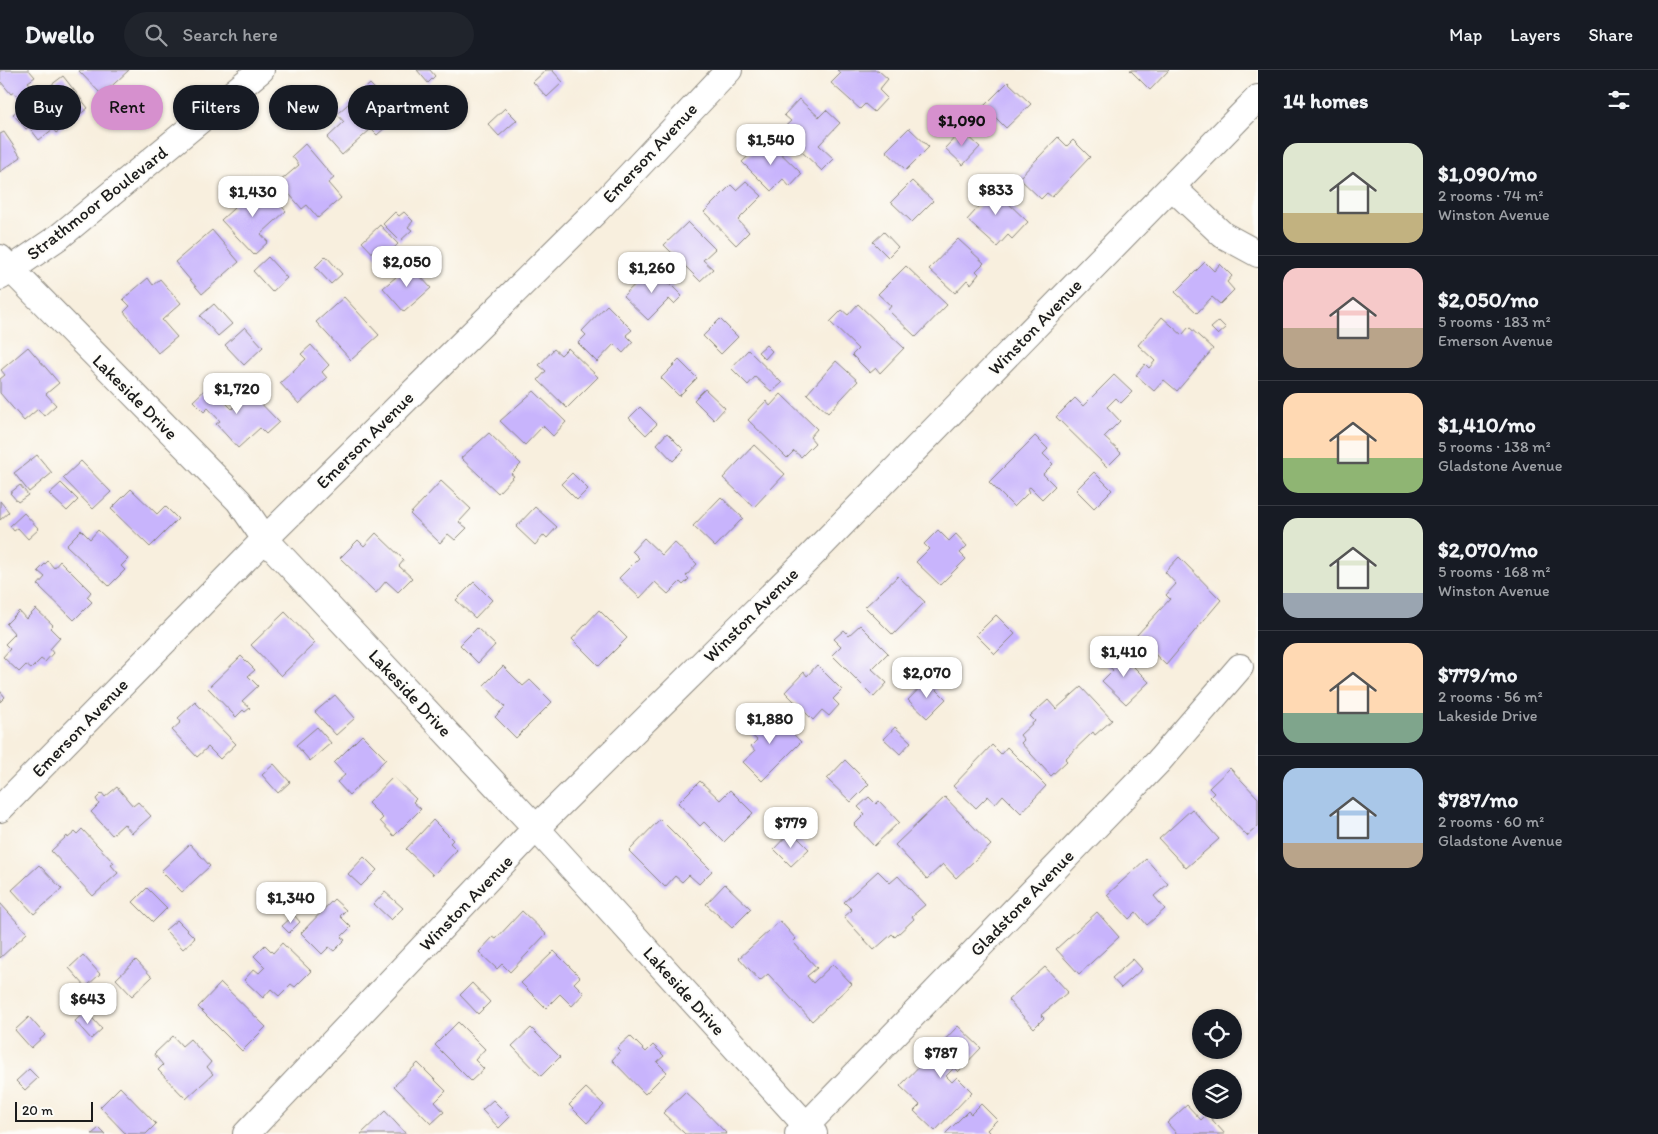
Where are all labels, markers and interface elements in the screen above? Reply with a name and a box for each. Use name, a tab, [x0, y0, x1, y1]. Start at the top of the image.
search box	[124, 12, 474, 57]
text: Dwello	[25, 20, 94, 49]
icon: search	[142, 21, 170, 49]
text: Search here	[182, 23, 278, 46]
text: Map	[1449, 24, 1482, 46]
text: Layers	[1510, 24, 1560, 46]
text: Share	[1588, 24, 1633, 46]
chip: Buy	[15, 85, 81, 130]
chip: Rent	[91, 85, 163, 130]
chip: Filters	[173, 85, 259, 130]
chip: New	[269, 85, 338, 130]
chip: Apartment	[348, 85, 468, 130]
icon: filters	[1605, 86, 1633, 114]
text: 14 homes	[1283, 88, 1368, 113]
street label: Emerson Avenue	[598, 98, 702, 208]
pin: $1,090	[921, 104, 1003, 147]
text: $1,090	[938, 111, 986, 130]
pin: $1,540	[730, 124, 812, 166]
text: $1,540	[747, 130, 795, 149]
street label: Strathmoor Boulevard	[22, 141, 172, 265]
text: $1,090/mo	[1438, 161, 1537, 186]
icon: home	[1323, 163, 1383, 223]
pin: $833	[966, 174, 1026, 216]
pin: $1,430	[212, 176, 294, 218]
text: $833	[979, 180, 1013, 199]
text: $1,430	[229, 182, 277, 201]
text: 2 rooms · 74 m²	[1438, 186, 1543, 205]
text: Winston Avenue	[1438, 205, 1550, 224]
pin: $2,050	[366, 246, 448, 288]
text: $2,050	[383, 252, 431, 271]
pin: $1,260	[611, 252, 693, 294]
text: $1,260	[629, 258, 675, 277]
street label: Winston Avenue	[983, 274, 1087, 380]
text: $2,050/mo	[1438, 287, 1539, 312]
icon: home	[1323, 288, 1383, 348]
text: 5 rooms · 183 m²	[1438, 312, 1551, 331]
text: Emerson Avenue	[1438, 331, 1553, 350]
street label: Lakeside Drive	[88, 350, 182, 444]
pin: $1,720	[196, 372, 278, 415]
text: $1,720	[214, 379, 260, 398]
street label: Emerson Avenue	[312, 387, 418, 493]
text: $1,410/mo	[1438, 412, 1536, 437]
icon: home	[1323, 413, 1383, 473]
text: 5 rooms · 138 m²	[1438, 437, 1551, 456]
text: Gladstone Avenue	[1438, 456, 1562, 475]
text: $2,070/mo	[1438, 537, 1538, 562]
icon: home	[1323, 538, 1383, 598]
text: 5 rooms · 168 m²	[1438, 562, 1551, 581]
street label: Winston Avenue	[699, 563, 803, 667]
text: Winston Avenue	[1438, 581, 1550, 600]
pin: $1,410	[1083, 636, 1165, 678]
text: $1,410	[1101, 642, 1147, 661]
street label: Lakeside Drive	[364, 645, 456, 741]
pin: $2,070	[886, 656, 968, 699]
text: $779/mo	[1438, 662, 1518, 687]
text: $2,070	[903, 663, 951, 682]
icon: home	[1323, 663, 1383, 723]
street label: Emerson Avenue	[27, 674, 133, 782]
text: 2 rooms · 56 m²	[1438, 687, 1543, 706]
pin: $1,880	[729, 702, 811, 745]
text: Lakeside Drive	[1438, 706, 1538, 725]
text: $1,880	[747, 709, 793, 728]
text: $787/mo	[1438, 787, 1518, 812]
icon: home	[1323, 788, 1383, 848]
pin: $779	[761, 806, 821, 849]
text: 2 rooms · 60 m²	[1438, 812, 1544, 831]
text: $779	[775, 813, 807, 832]
text: Gladstone Avenue	[1438, 831, 1562, 850]
street label: Gladstone Avenue	[965, 845, 1079, 961]
street label: Winston Avenue	[414, 850, 518, 956]
pin: $1,340	[250, 882, 332, 924]
text: $1,340	[267, 888, 315, 907]
street label: Lakeside Drive	[638, 942, 730, 1040]
pin: $643	[58, 982, 118, 1025]
text: $643	[71, 989, 105, 1008]
map controls	[1192, 1009, 1242, 1119]
button: locate	[1192, 1009, 1242, 1059]
pin: $787	[911, 1036, 971, 1079]
text: $787	[925, 1043, 957, 1062]
button: layers	[1192, 1069, 1242, 1119]
scale bar	[15, 1099, 92, 1122]
text: 20 m	[22, 1102, 53, 1119]

